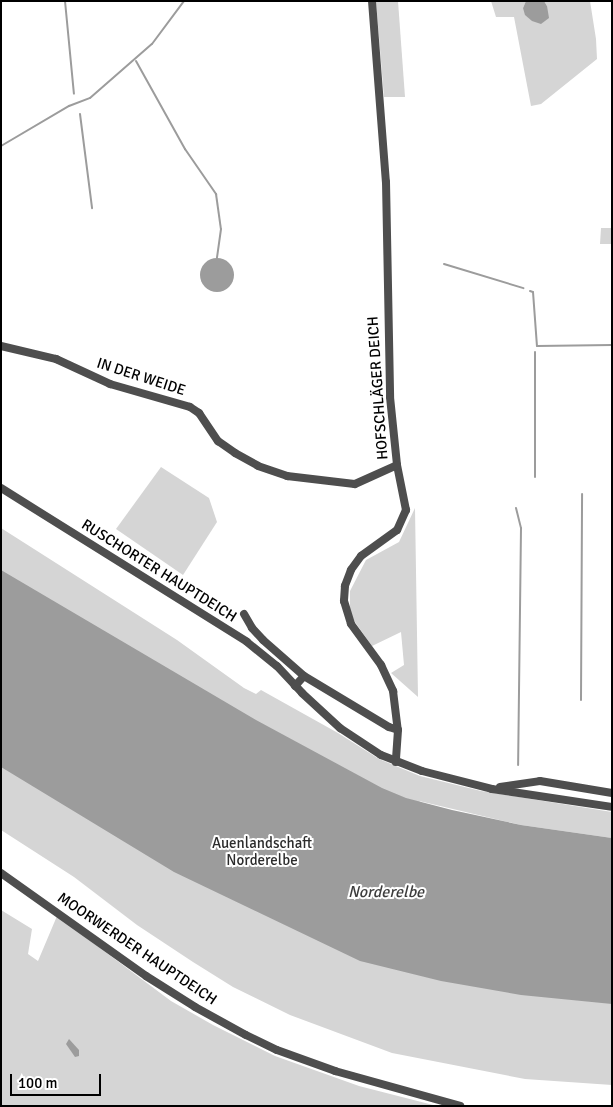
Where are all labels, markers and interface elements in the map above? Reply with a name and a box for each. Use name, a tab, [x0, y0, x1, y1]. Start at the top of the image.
street label: HOFSCHLÄGER DEICH	[364, 315, 392, 461]
street label: IN DER WEIDE	[94, 354, 188, 400]
street label: RUSCHORTER HAUPTDEICH	[78, 516, 240, 626]
park label: Auenlandschaft Norderelbe	[212, 834, 312, 869]
water label: Norderelbe	[348, 882, 424, 902]
street label: MOORWERDER HAUPTDEICH	[54, 889, 220, 1009]
scale bar	[12, 1064, 104, 1096]
text: 100 m	[18, 1074, 58, 1092]

